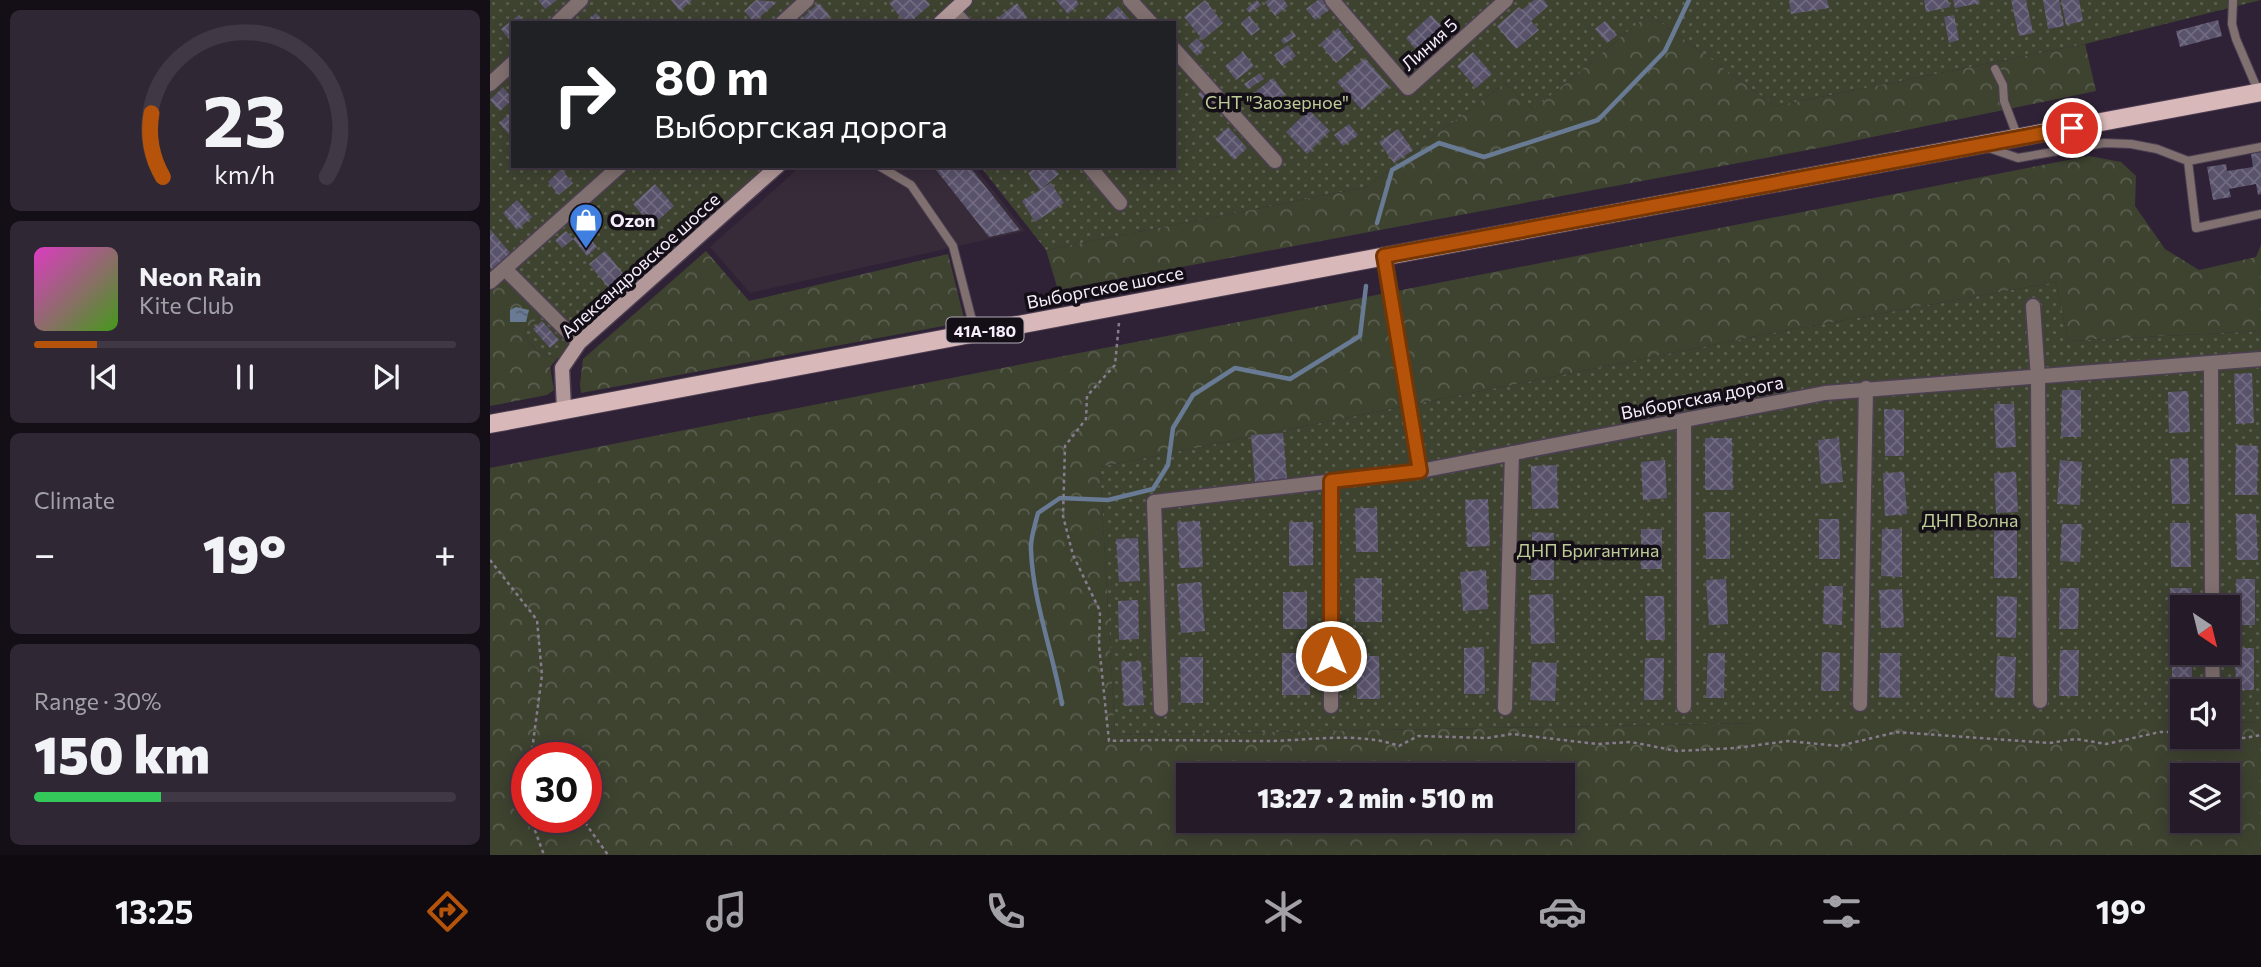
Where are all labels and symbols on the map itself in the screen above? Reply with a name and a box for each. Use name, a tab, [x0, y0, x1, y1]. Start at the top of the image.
street label: Линия 5	[1396, 13, 1462, 75]
park label: СНТ "Заозерное"	[1205, 91, 1349, 113]
pin	[2042, 98, 2102, 158]
street label: Александровское шоссе	[556, 188, 724, 342]
shop icon: Ozon	[567, 201, 605, 250]
place label: Ozon	[610, 209, 655, 231]
street label: Выборгское шоссе	[1025, 261, 1185, 313]
road number: 41А-180	[946, 318, 1024, 342]
street label: Выборгская дорога	[1619, 370, 1785, 424]
park label: ДНП Волна	[1922, 509, 2018, 531]
park label: ДНП Бригантина	[1517, 539, 1659, 561]
north arrow	[2170, 595, 2240, 665]
position arrow	[1294, 619, 1368, 693]
speed limit sign: 30	[511, 742, 602, 833]

